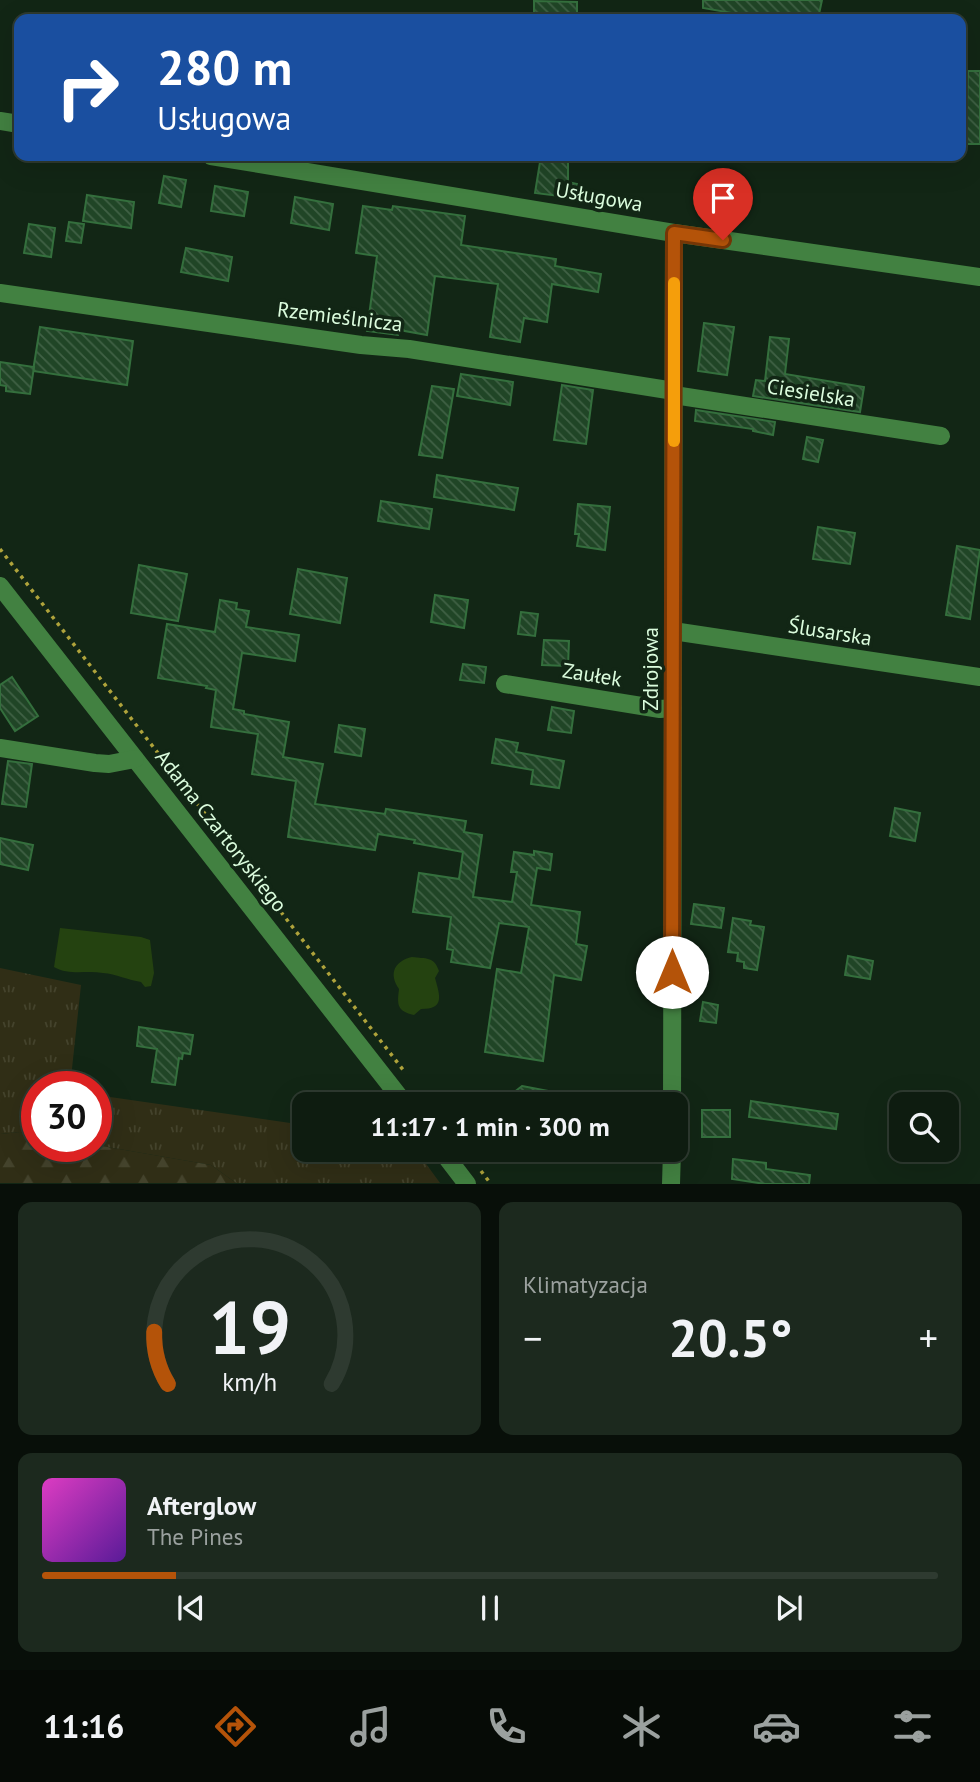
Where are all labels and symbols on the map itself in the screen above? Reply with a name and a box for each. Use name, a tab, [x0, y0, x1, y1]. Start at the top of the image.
pin	[693, 168, 753, 240]
street label: Usługowa	[553, 176, 645, 217]
street label: Rzemieślnicza	[276, 295, 404, 338]
street label: Ciesielska	[765, 372, 857, 413]
street label: Ślusarska	[786, 612, 874, 651]
street label: Zdrojowa	[637, 627, 664, 711]
street label: Zaułek	[561, 657, 624, 692]
street label: Adama Czartoryskiego	[150, 744, 293, 917]
position arrow	[635, 935, 709, 1009]
speed limit sign: 30	[21, 1071, 112, 1162]

